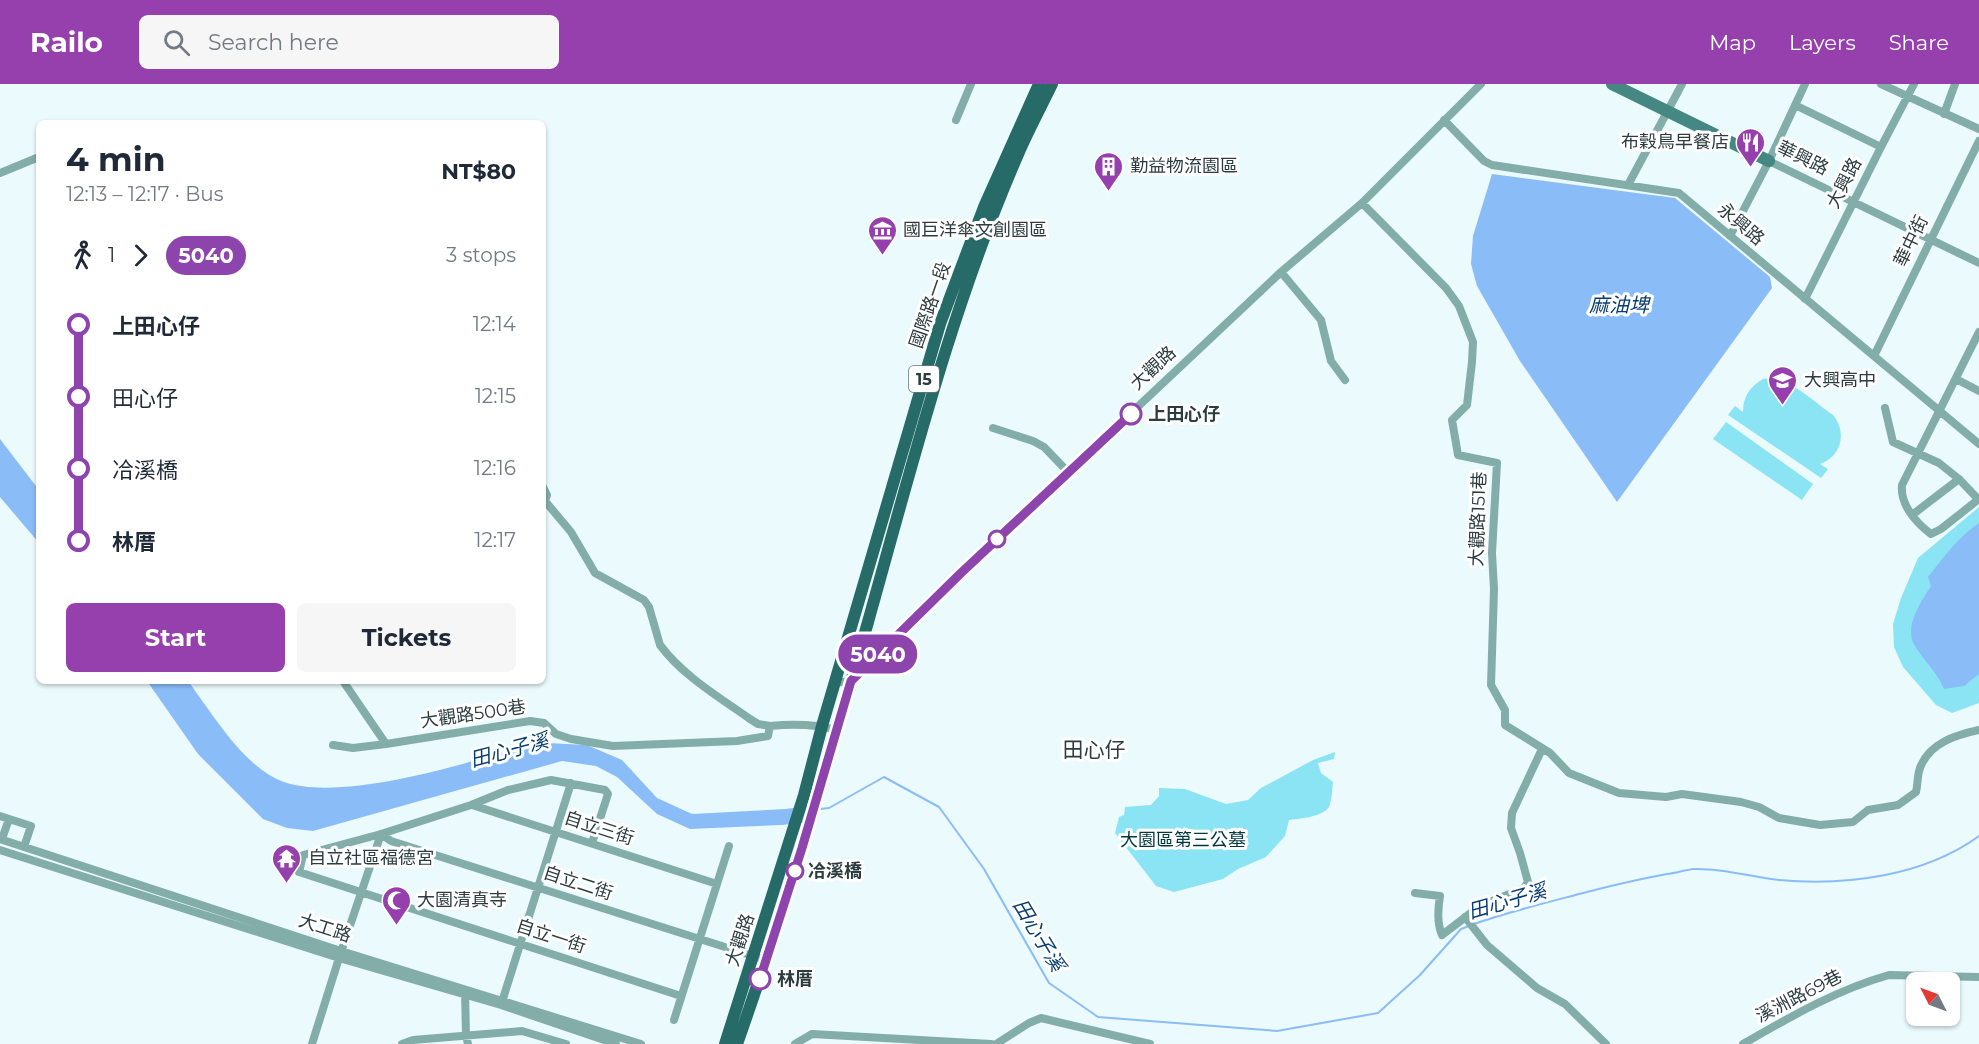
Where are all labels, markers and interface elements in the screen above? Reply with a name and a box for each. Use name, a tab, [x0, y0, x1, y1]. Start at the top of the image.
search box	[139, 15, 559, 69]
text: Railo	[30, 25, 103, 59]
icon: search	[160, 26, 193, 59]
text: Search here	[208, 29, 339, 56]
text: Map	[1709, 30, 1756, 55]
text: Layers	[1789, 30, 1856, 55]
text: Share	[1889, 30, 1949, 55]
restaurant icon: 布穀鳥早餐店	[1734, 126, 1766, 168]
place label: 布穀鳥早餐店	[1621, 131, 1729, 153]
street label: 華興路	[1774, 136, 1832, 180]
text: 4 min	[66, 139, 165, 179]
building icon: 勤益物流園區	[1093, 150, 1125, 192]
street label: 大興路	[1822, 154, 1866, 212]
place label: 勤益物流園區	[1130, 155, 1238, 177]
text: NT$80	[441, 158, 516, 185]
text: 12:13 – 12:17 · Bus	[66, 182, 223, 206]
street label: 永興路	[1713, 198, 1769, 250]
street label: 華中街	[1889, 212, 1933, 270]
museum icon: 國巨洋傘文創園區	[866, 214, 898, 256]
place label: 國巨洋傘文創園區	[903, 219, 1047, 241]
icon: walk	[66, 239, 99, 272]
icon: forward	[124, 239, 157, 272]
text: 1	[108, 243, 115, 267]
text: 5040	[178, 243, 234, 268]
text: 3 stops	[446, 243, 516, 267]
street label: 國際路一段	[905, 259, 955, 351]
water label: 麻油埤	[1589, 293, 1651, 317]
text: 12:14	[473, 312, 516, 336]
text: 上田心仔	[112, 313, 200, 340]
street label: 大觀路	[1126, 342, 1180, 394]
school or university icon: 大興高中	[1767, 364, 1799, 406]
road number: 15	[909, 366, 939, 392]
place label: 大興高中	[1804, 369, 1876, 391]
text: 12:15	[475, 384, 516, 408]
text: 田心仔	[112, 385, 178, 412]
marker: 上田心仔	[1120, 403, 1142, 425]
place label: 上田心仔	[1148, 403, 1220, 425]
text: 12:16	[474, 456, 516, 480]
text: 冾溪橋	[112, 457, 178, 484]
street label: 大觀路151巷	[1465, 471, 1491, 567]
text: 12:17	[474, 528, 516, 552]
text: 林厝	[112, 529, 156, 556]
unlabelled marker	[988, 530, 1006, 548]
button: Start	[66, 603, 285, 672]
button: Tickets	[297, 603, 516, 672]
line badge: 5040	[836, 634, 920, 674]
text: 5040	[850, 642, 906, 667]
street label: 大觀路500巷	[419, 696, 527, 732]
water label: 田心子溪	[467, 727, 554, 772]
district label: 田心仔	[1063, 737, 1126, 762]
street label: 自立三街	[561, 806, 637, 850]
park label: 大園區第三公墓	[1120, 829, 1246, 851]
temple icon: 自立社區福德宮	[271, 842, 303, 884]
place label: 自立社區福德宮	[308, 847, 434, 869]
place label: 冾溪橋	[808, 860, 862, 882]
street label: 自立二街	[540, 861, 616, 905]
marker: 冾溪橋	[786, 862, 804, 880]
water label: 田心子溪	[1465, 878, 1552, 924]
mosque icon: 大園清真寺	[380, 884, 412, 926]
place label: 大園清真寺	[417, 889, 507, 911]
water label: 田心子溪	[1008, 895, 1071, 978]
street label: 大工路	[296, 909, 354, 947]
street label: 大觀路	[721, 911, 759, 969]
street label: 自立一街	[513, 914, 589, 958]
street label: 溪洲路69巷	[1752, 965, 1846, 1027]
marker: 林厝	[749, 968, 771, 990]
place label: 林厝	[777, 968, 813, 990]
north arrow	[1906, 972, 1960, 1026]
map controls	[1906, 972, 1960, 1026]

